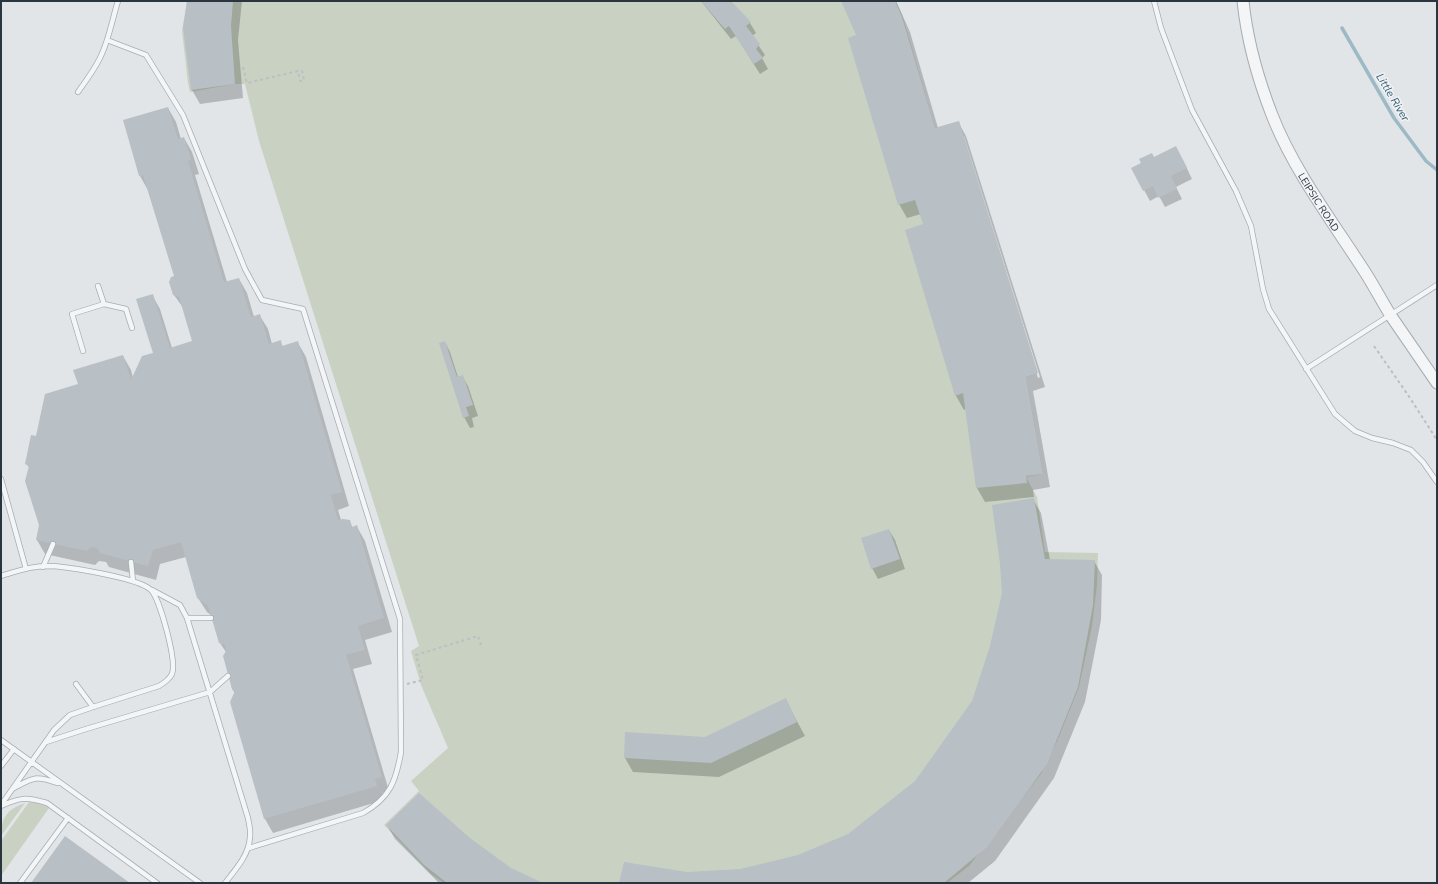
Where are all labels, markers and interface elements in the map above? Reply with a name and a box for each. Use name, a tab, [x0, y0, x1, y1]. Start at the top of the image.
water label: Little River	[1372, 71, 1413, 125]
street label: LEIPSIC ROAD	[1294, 171, 1342, 235]

